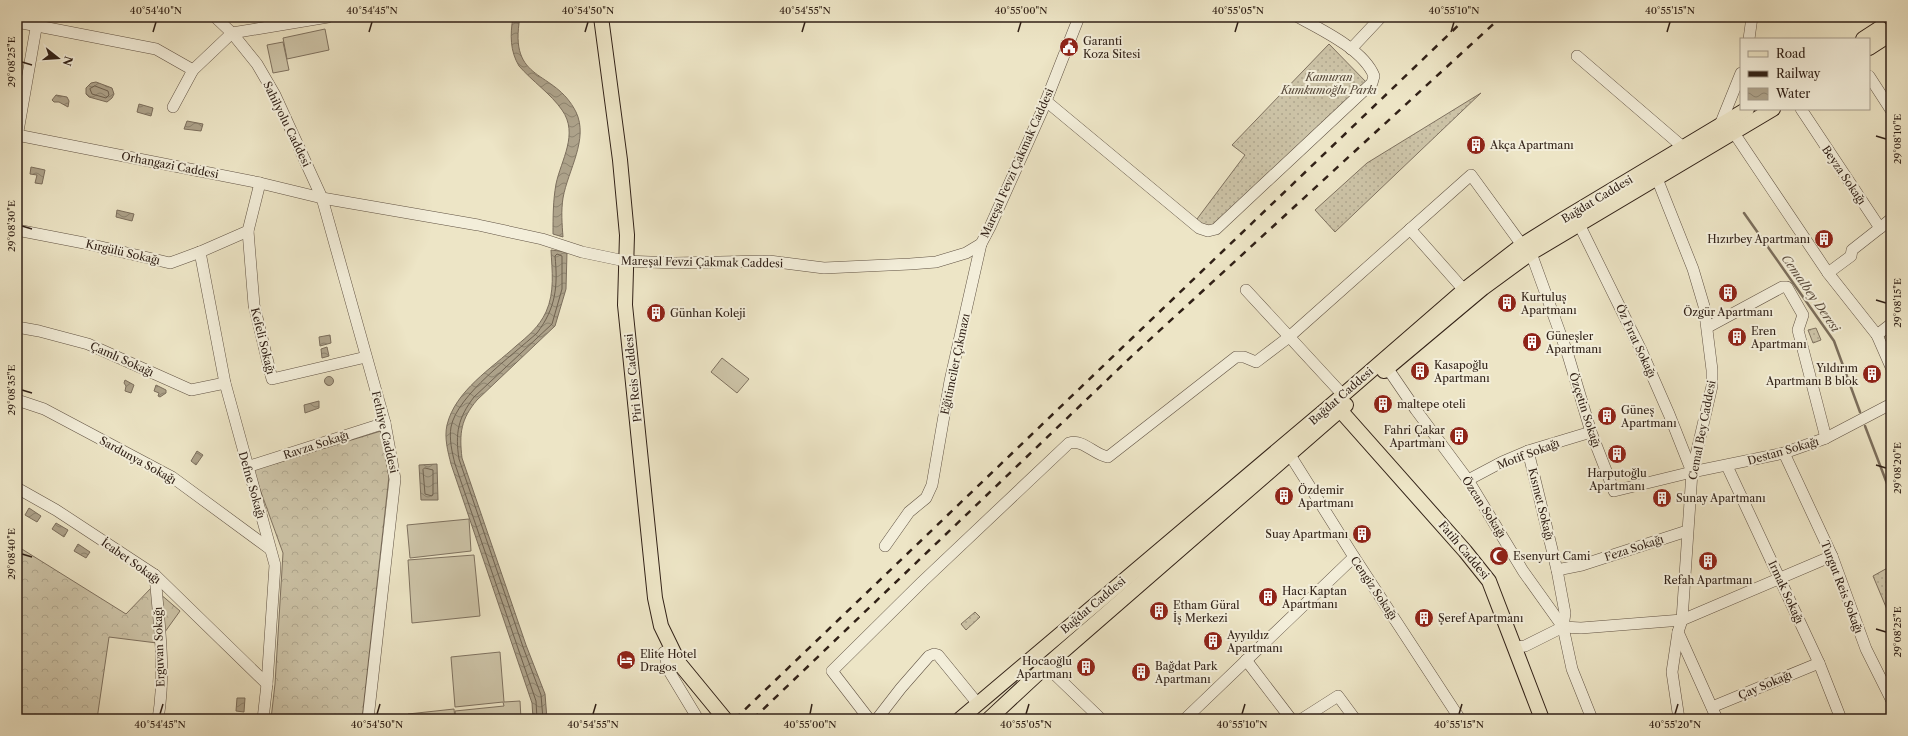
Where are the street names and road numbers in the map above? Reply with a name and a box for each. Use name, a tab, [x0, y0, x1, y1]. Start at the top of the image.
street label: Sahilyolu Caddesi	[260, 79, 314, 170]
street label: Mareşal Fevzi Çakmak Caddesi	[978, 85, 1057, 240]
street label: Beyza Sokağı	[1819, 143, 1869, 208]
street label: Orhangazi Caddesi	[120, 149, 220, 181]
street label: Bağdat Caddesi	[1559, 172, 1636, 226]
street label: Kırgülü Sokağı	[84, 237, 162, 268]
street label: Mareşal Fevzi Çakmak Caddesi	[621, 254, 784, 270]
street label: Öz Fırat Sokağı	[1613, 301, 1660, 381]
street label: Kefeli Sokağı	[248, 306, 278, 376]
street label: Eğitimciler Çıkmazı	[937, 311, 973, 416]
street label: Piri Reis Caddesi	[621, 332, 645, 423]
street label: Çamlı Sokağı	[88, 339, 157, 380]
street label: Bağdat Caddesi	[1306, 364, 1376, 428]
street label: Özçetin Sokağı	[1566, 370, 1605, 450]
street label: Cemal Bey Caddesi	[1685, 378, 1719, 481]
street label: Fethiye Caddesi	[369, 390, 401, 475]
street label: Ravza Sokağı	[281, 428, 351, 462]
street label: Sardunya Sokağı	[97, 433, 179, 487]
street label: Destan Sokağı	[1746, 434, 1821, 468]
street label: Motif Sokağı	[1495, 435, 1562, 472]
street label: Defne Sokağı	[236, 450, 268, 521]
street label: Kısmet Sokağı	[1525, 466, 1557, 542]
street label: Özcan Sokağı	[1459, 473, 1510, 541]
street label: Fatih Caddesi	[1436, 518, 1493, 582]
street label: Feza Sokağı	[1603, 532, 1666, 564]
street label: İcabet Sokağı	[99, 535, 165, 587]
street label: Turgut Reis Sokağı	[1818, 539, 1866, 636]
street label: Cengiz Sokağı	[1348, 554, 1401, 623]
street label: Irmak Sokağı	[1765, 558, 1807, 626]
street label: Bağdat Caddesi	[1058, 573, 1129, 636]
street label: Erguvan Sokağı	[151, 606, 167, 687]
street label: Çay Sokağı	[1736, 667, 1795, 703]

